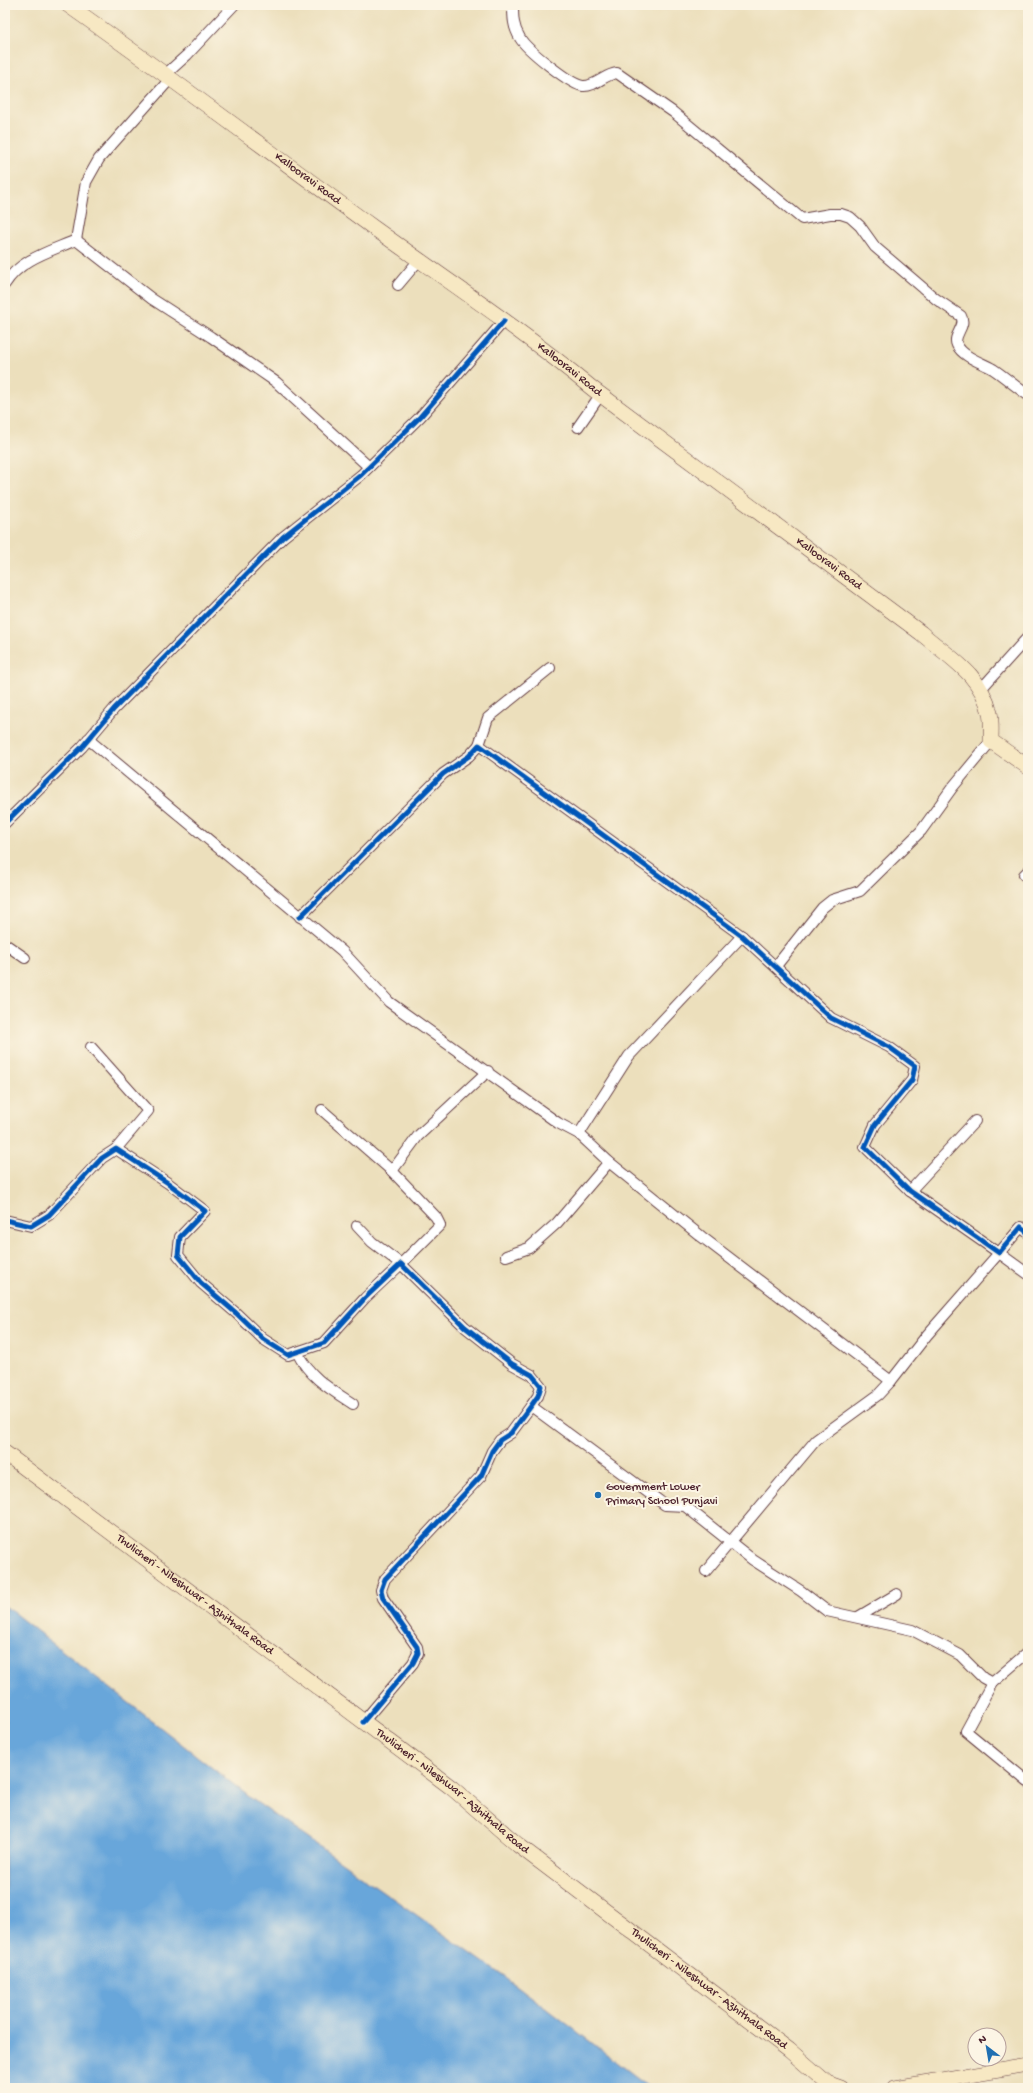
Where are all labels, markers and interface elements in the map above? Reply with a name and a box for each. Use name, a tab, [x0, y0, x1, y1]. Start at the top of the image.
street label: Kallooravi Road	[271, 150, 344, 209]
street label: Kallooravi Road	[534, 340, 605, 401]
street label: Kallooravi Road	[793, 535, 865, 594]
place label: Government Lower Primary School Punjavi	[605, 1481, 718, 1509]
marker: Government Lower Primary School Punjavi	[593, 1490, 603, 1500]
street label: Thulicheri - Nileshwar - Azhithala Road	[113, 1531, 277, 1659]
street label: Thulicheri - Nileshwar - Azhithala Road	[372, 1725, 532, 1858]
street label: Thulicheri - Nileshwar - Azhithala Road	[627, 1925, 791, 2054]
north arrow	[967, 2027, 1007, 2067]
text: N	[977, 2033, 989, 2047]

